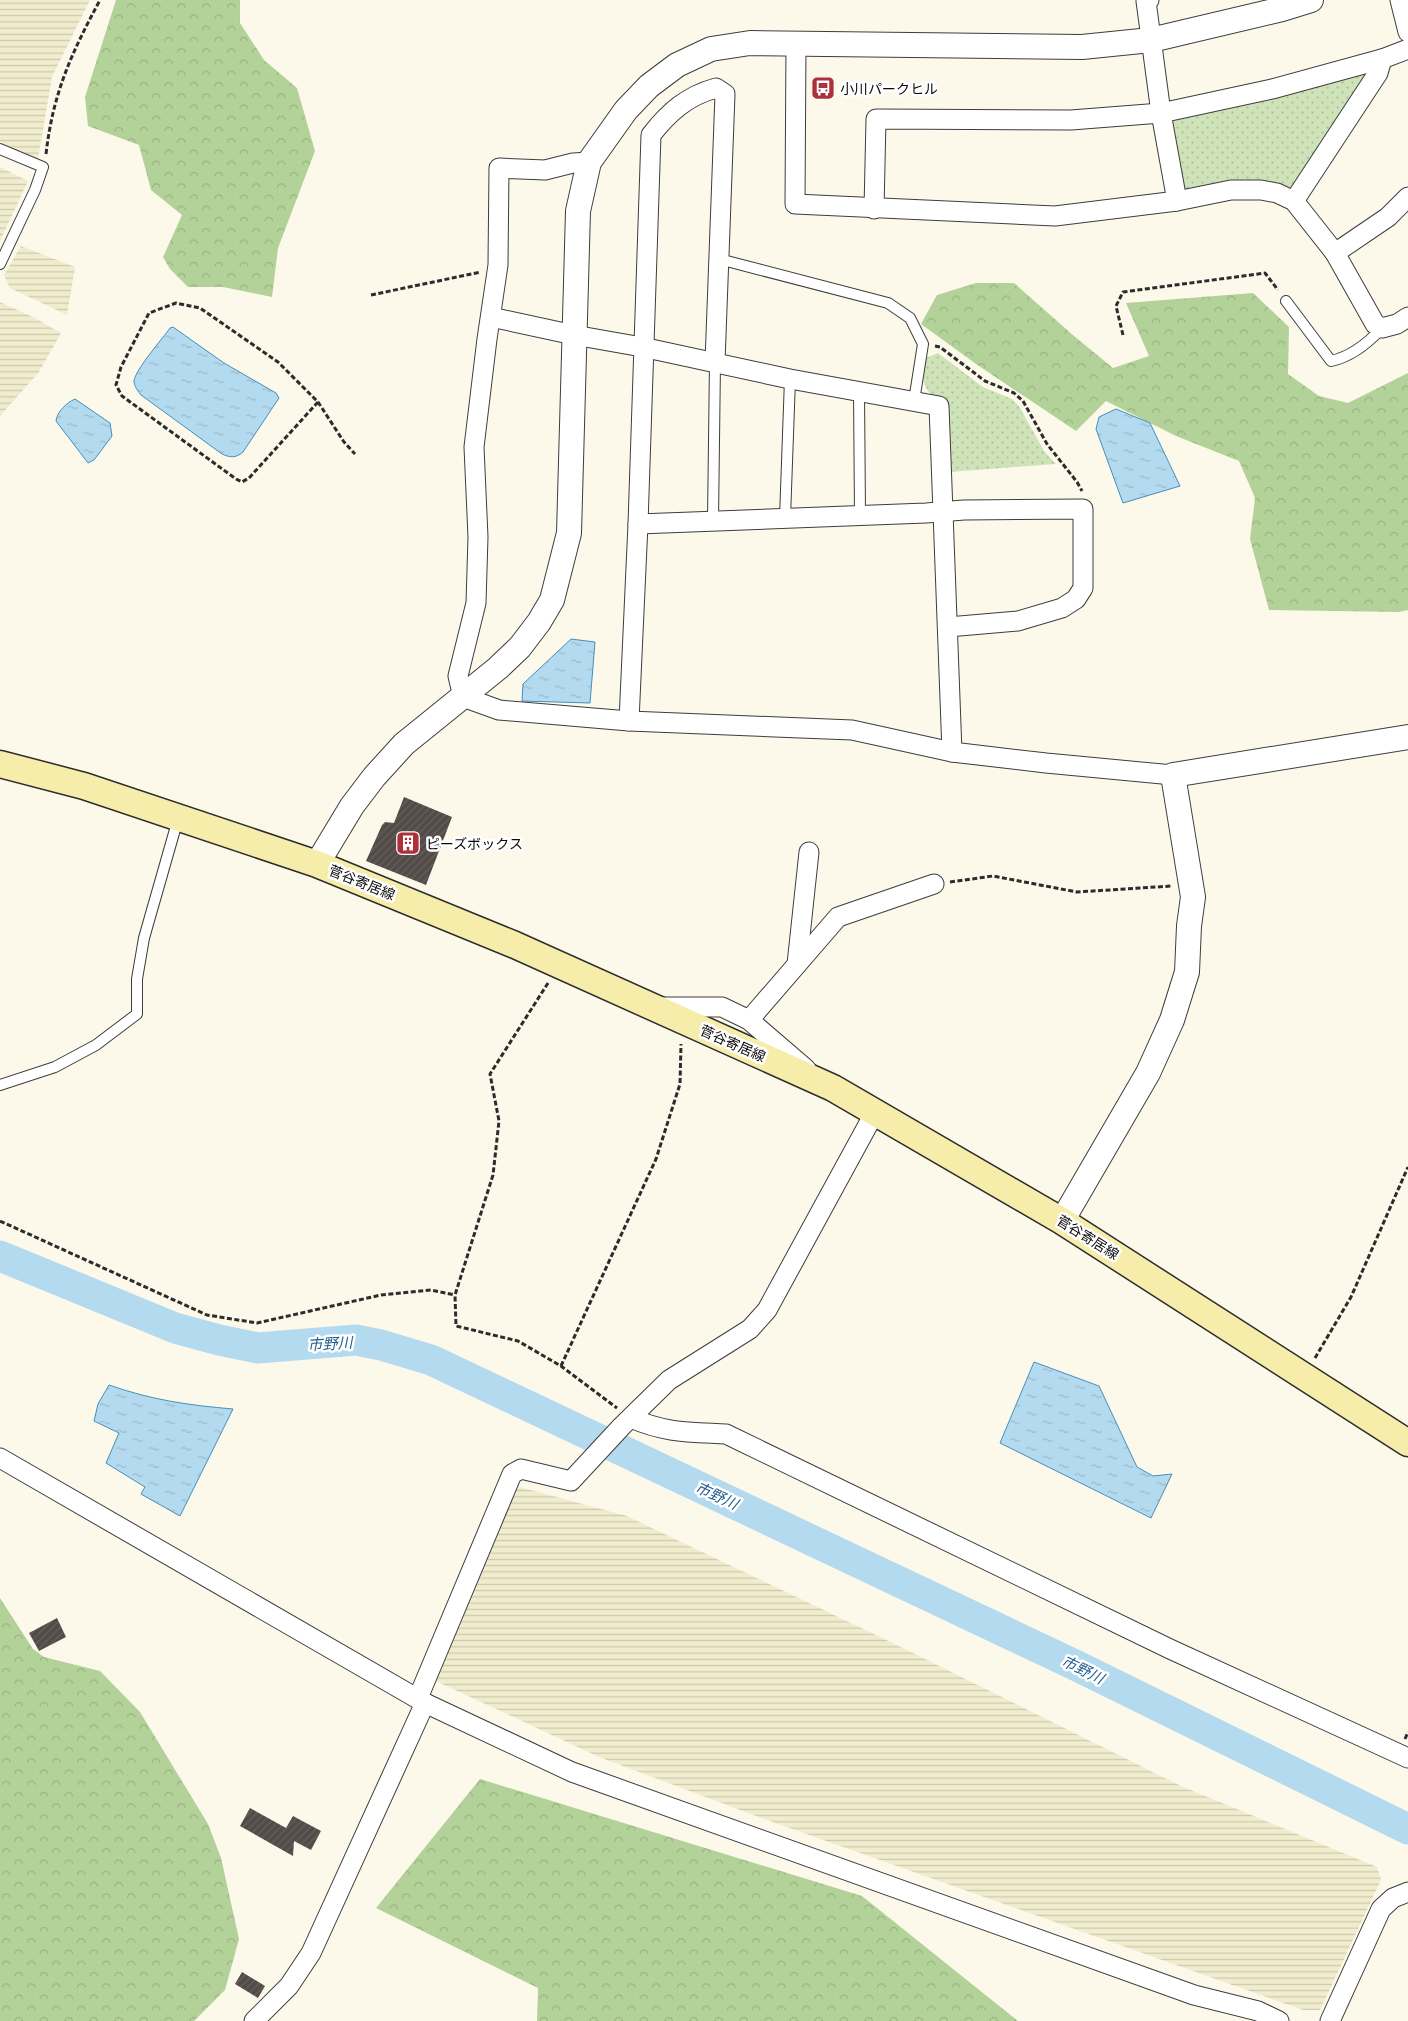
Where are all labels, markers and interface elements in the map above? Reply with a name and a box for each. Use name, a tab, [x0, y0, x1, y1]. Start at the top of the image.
bus stop icon: 小川パークヒル	[810, 75, 836, 101]
place label: 小川パークヒル	[840, 79, 938, 98]
building icon: ピーズボックス	[395, 830, 421, 856]
place label: ピーズボックス	[426, 834, 523, 853]
street label: 菅谷寄居線	[326, 860, 398, 904]
street label: 菅谷寄居線	[697, 1020, 769, 1066]
street label: 菅谷寄居線	[1053, 1210, 1123, 1264]
water label: 市野川	[307, 1332, 355, 1354]
water label: 市野川	[692, 1476, 743, 1514]
water label: 市野川	[1058, 1650, 1109, 1689]

